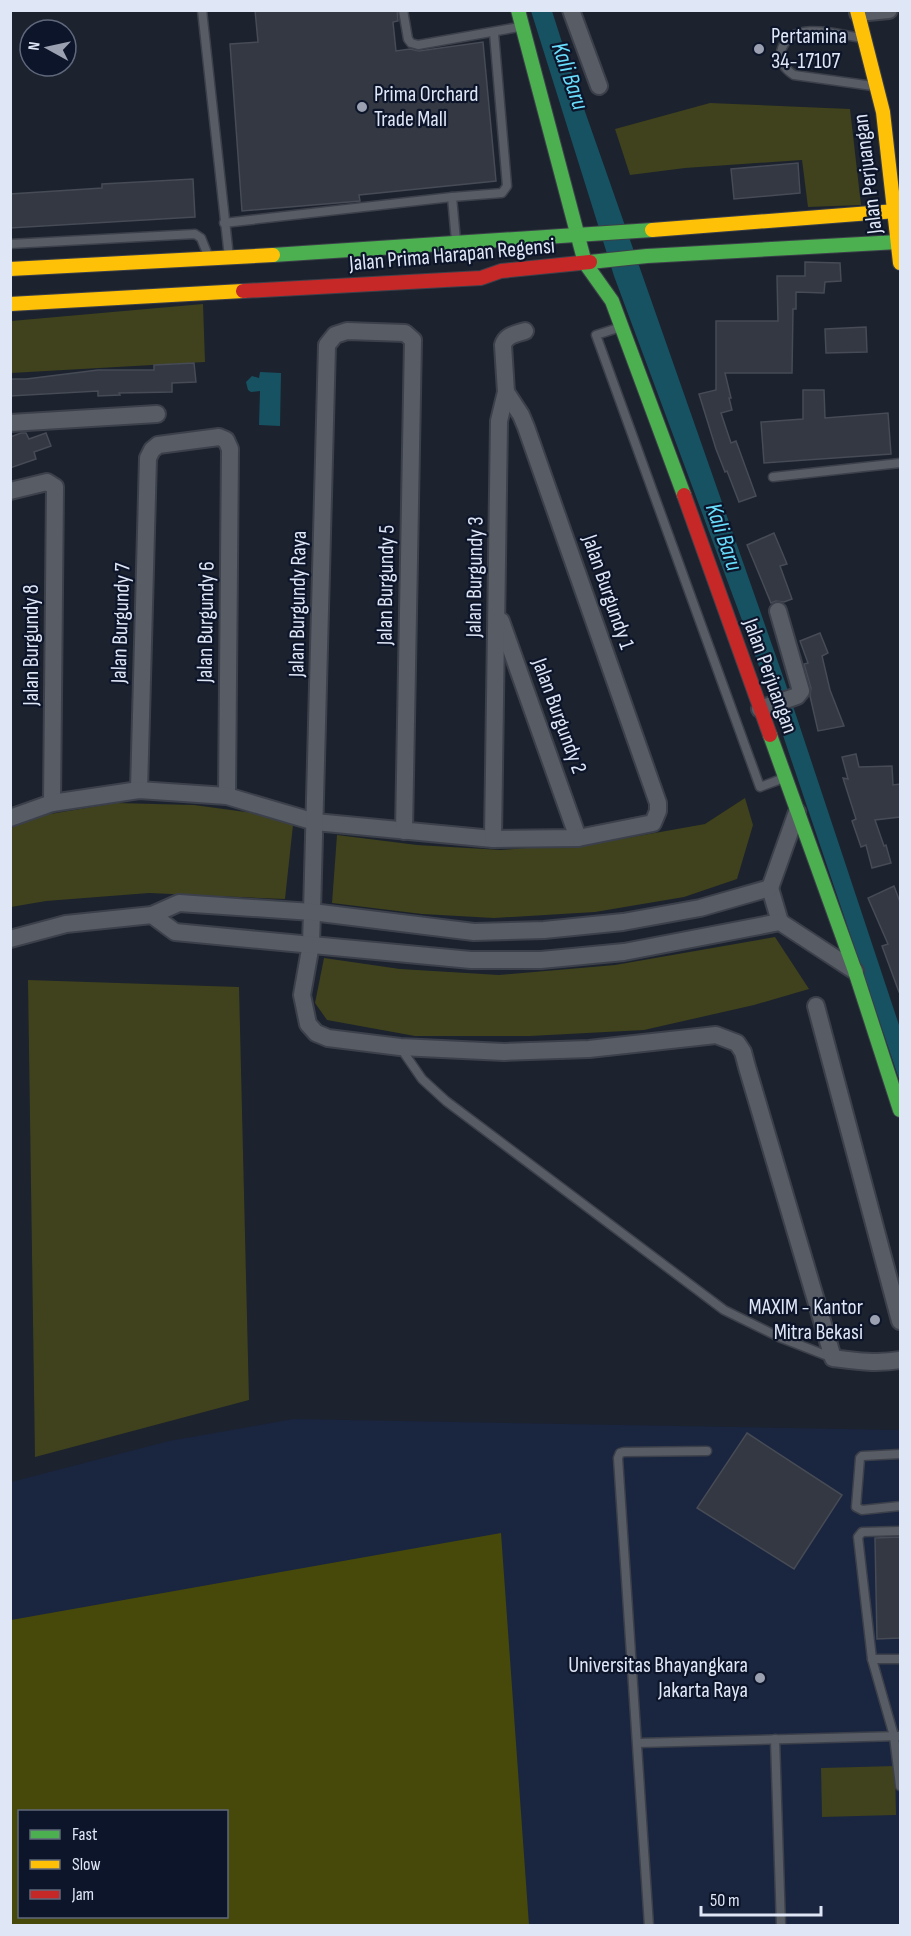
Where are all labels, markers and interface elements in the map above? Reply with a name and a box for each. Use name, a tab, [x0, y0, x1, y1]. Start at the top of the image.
north arrow	[18, 18, 78, 78]
place label: Pertamina 34-17107	[771, 23, 847, 75]
water label: Kali Baru	[545, 38, 595, 114]
text: N	[25, 41, 45, 52]
marker: Pertamina 34-17107	[752, 42, 766, 56]
place label: Prima Orchard Trade Mall	[374, 81, 478, 133]
marker: Prima Orchard Trade Mall	[355, 100, 369, 114]
street label: Jalan Perjuangan	[847, 113, 889, 236]
street label: Jalan Prima Harapan Regensi	[347, 233, 556, 278]
water label: Kali Baru	[699, 499, 749, 575]
street label: Jalan Burgundy 3	[460, 516, 490, 639]
street label: Jalan Burgundy 5	[371, 524, 401, 646]
street label: Jalan Burgundy 1	[575, 530, 640, 653]
street label: Jalan Burgundy Raya	[283, 531, 313, 678]
street label: Jalan Burgundy 6	[191, 561, 221, 684]
street label: Jalan Burgundy 7	[105, 562, 137, 685]
street label: Jalan Burgundy 8	[18, 584, 45, 707]
street label: Jalan Perjuangan	[736, 614, 803, 737]
street label: Jalan Burgundy 2	[525, 654, 592, 777]
place label: MAXIM - Kantor Mitra Bekasi	[749, 1294, 863, 1346]
marker: MAXIM - Kantor Mitra Bekasi	[868, 1313, 882, 1327]
place label: Universitas Bhayangkara Jakarta Raya	[568, 1652, 748, 1704]
marker: Universitas Bhayangkara Jakarta Raya	[753, 1671, 767, 1685]
legend	[18, 1810, 228, 1918]
text: Fast	[72, 1824, 98, 1845]
text: Slow	[72, 1854, 101, 1875]
scale bar	[701, 1879, 821, 1917]
text: Jam	[71, 1884, 94, 1905]
text: 50 m	[710, 1890, 740, 1911]

